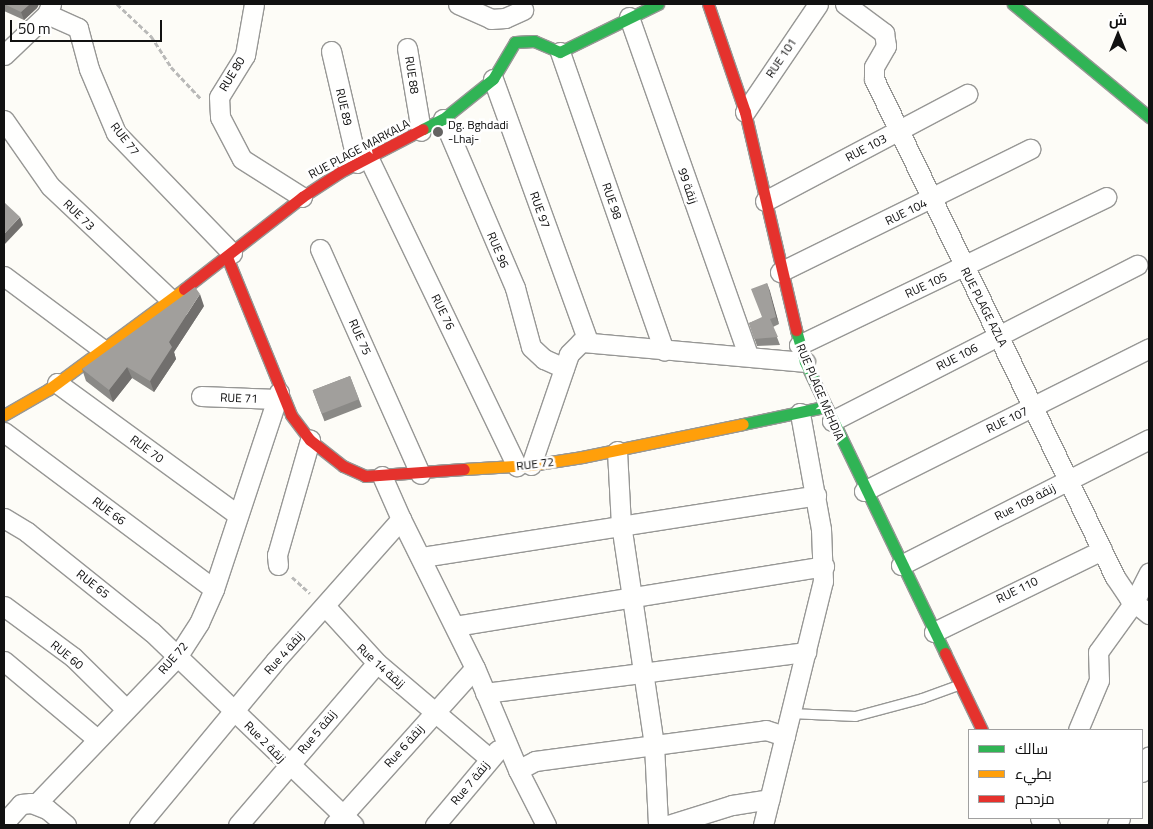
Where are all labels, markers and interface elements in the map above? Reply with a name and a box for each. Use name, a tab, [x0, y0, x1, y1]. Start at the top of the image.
text: ش	[1109, 7, 1127, 33]
scale bar	[12, 10, 165, 42]
north arrow	[1093, 10, 1143, 60]
text: 50 m	[18, 14, 51, 43]
street label: RUE 101	[763, 35, 799, 81]
street label: RUE 80	[216, 54, 248, 94]
street label: RUE 88	[402, 55, 422, 95]
street label: RUE 89	[333, 87, 355, 127]
street label: RUE PLAGE MARKALA	[306, 116, 412, 182]
place label: Dg. Bghdadi -Lhaj-	[448, 118, 508, 146]
street label: RUE 77	[108, 120, 142, 158]
marker: Dg. Bghdadi -Lhaj-	[432, 126, 444, 138]
street label: RUE 103	[843, 131, 889, 165]
street label: زنقة 99	[675, 166, 701, 206]
street label: RUE 98	[599, 181, 625, 221]
street label: RUE 97	[527, 190, 553, 230]
street label: RUE 104	[883, 196, 929, 228]
street label: RUE 73	[60, 197, 98, 233]
street label: RUE 96	[484, 230, 512, 270]
street label: RUE PLAGE AZLA	[958, 265, 1010, 349]
street label: RUE 105	[903, 269, 949, 301]
street label: RUE 76	[428, 292, 458, 332]
street label: RUE 75	[346, 317, 374, 357]
street label: RUE 106	[934, 340, 980, 374]
street label: RUE PLAGE MEHDIA	[793, 342, 847, 442]
street label: RUE 71	[220, 390, 258, 406]
street label: RUE 107	[984, 404, 1030, 436]
street label: RUE 70	[127, 432, 167, 466]
street label: RUE 72	[515, 455, 555, 473]
street label: Rue 109 زنقة	[992, 481, 1058, 523]
street label: RUE 66	[90, 494, 128, 528]
street label: RUE 65	[74, 567, 112, 601]
street label: RUE 110	[994, 574, 1040, 606]
street label: Rue 4 زنقة	[261, 629, 307, 677]
street label: RUE 60	[48, 637, 86, 673]
street label: RUE 72	[155, 639, 191, 677]
street label: Rue 14 زنقة	[354, 641, 408, 691]
street label: Rue 5 زنقة	[295, 707, 339, 757]
street label: Rue 2 زنقة	[241, 718, 289, 766]
street label: Rue 6 زنقة	[381, 722, 427, 770]
legend	[968, 729, 1143, 819]
text: سالك	[1015, 734, 1048, 763]
street label: Rue 7 زنقة	[448, 758, 492, 808]
text: بطيء	[1015, 759, 1052, 788]
text: مزدحم	[1015, 784, 1055, 813]

